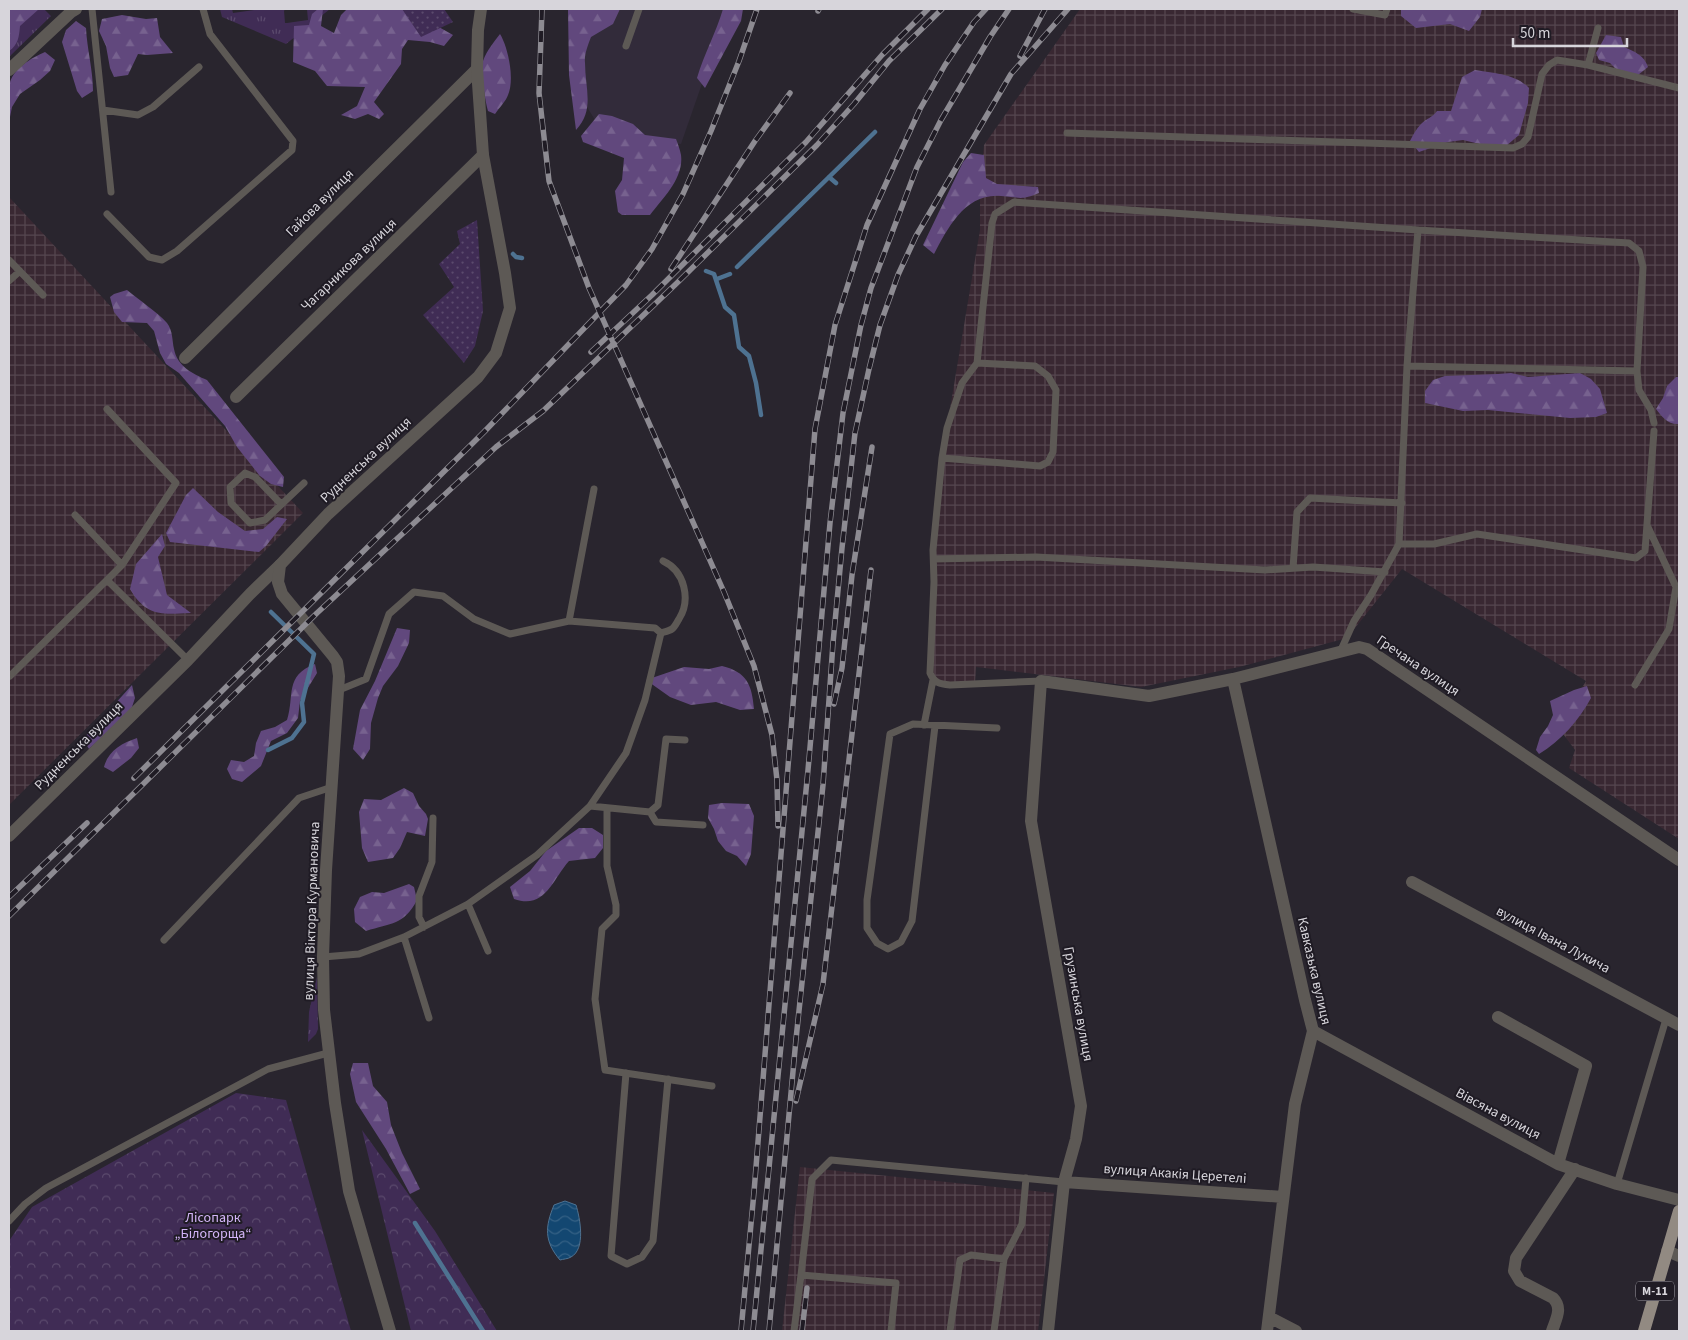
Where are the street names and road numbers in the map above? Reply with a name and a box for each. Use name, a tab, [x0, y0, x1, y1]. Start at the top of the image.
street label: Гайова вулиця	[281, 164, 359, 242]
street label: Чагарникова вулиця	[297, 214, 401, 316]
street label: Рудненська вулиця	[316, 412, 416, 508]
street label: Гречана вулиця	[1372, 631, 1464, 701]
street label: Рудненська вулиця	[30, 697, 128, 795]
street label: вулиця Віктора Курмановича	[299, 821, 325, 1001]
street label: вулиця Івана Лукича	[1492, 901, 1614, 979]
street label: Кавказька вулиця	[1292, 915, 1336, 1027]
street label: Грузинська вулиця	[1058, 945, 1098, 1063]
street label: Вівсяна вулиця	[1452, 1083, 1544, 1145]
street label: вулиця Акакія Церетелі	[1103, 1159, 1247, 1189]
road number: М-11	[1636, 1282, 1674, 1300]

